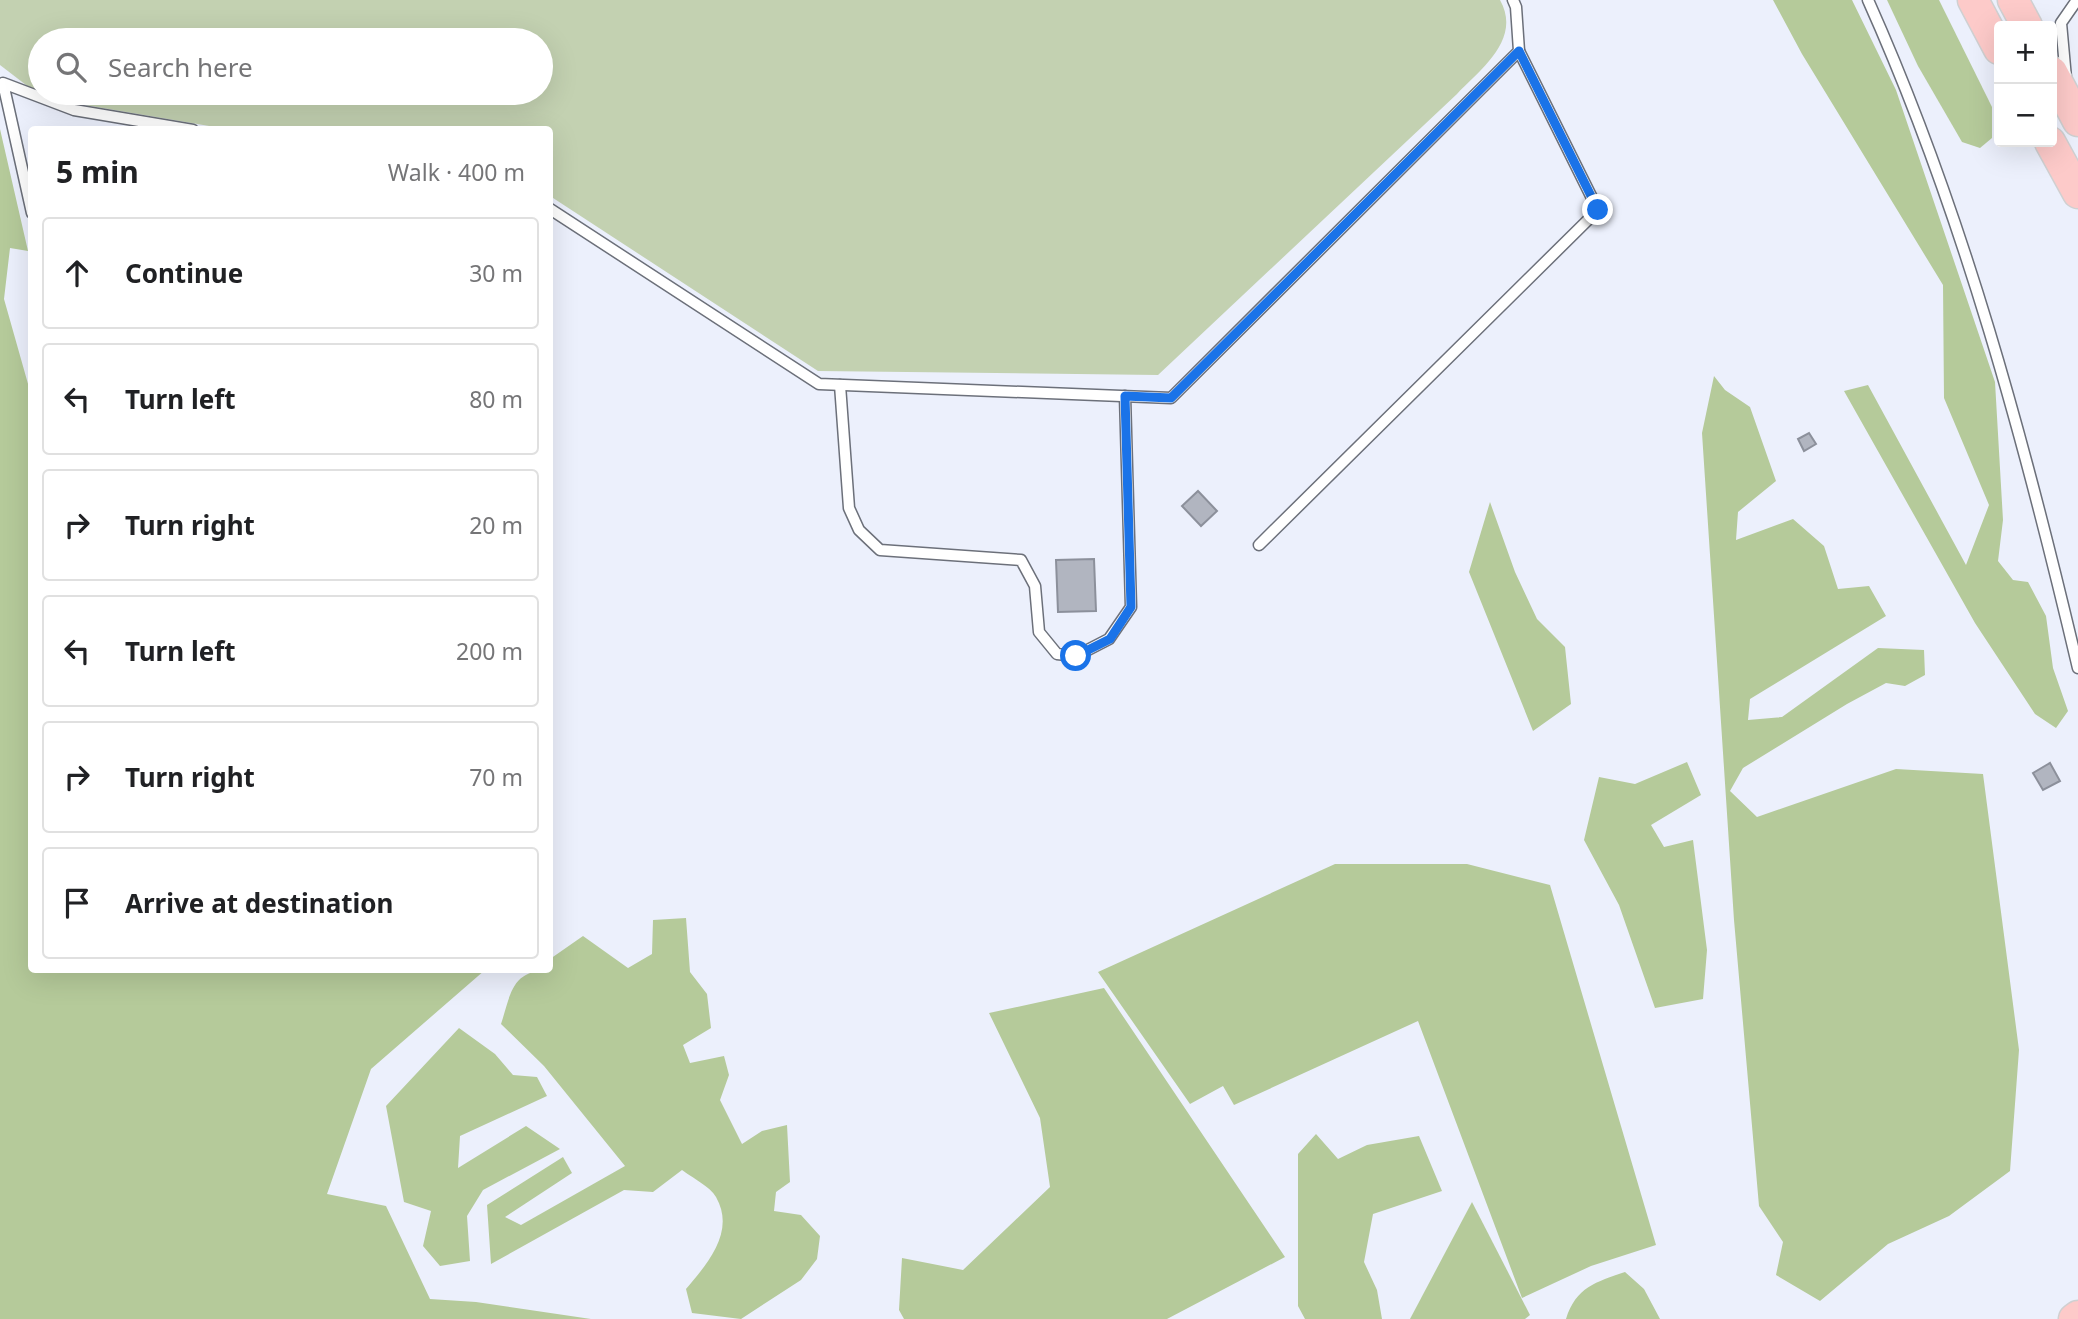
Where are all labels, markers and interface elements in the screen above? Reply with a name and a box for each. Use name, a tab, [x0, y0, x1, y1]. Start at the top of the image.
map controls	[1994, 21, 2057, 147]
button: +	[1994, 21, 2057, 84]
search box	[28, 28, 553, 105]
icon: search	[52, 48, 90, 86]
text: Search here	[108, 49, 253, 85]
button: −	[1994, 84, 2057, 147]
text: 5 min	[56, 151, 139, 192]
text: Walk · 400 m	[388, 156, 525, 188]
route end	[1582, 194, 1613, 225]
icon: ahead	[58, 254, 96, 292]
text: Continue	[125, 255, 243, 291]
text: 30 m	[469, 257, 523, 289]
icon: left	[58, 380, 96, 418]
text: Turn left	[125, 381, 236, 417]
text: 80 m	[469, 383, 523, 415]
icon: right	[58, 506, 96, 544]
text: Turn right	[125, 507, 255, 543]
text: 20 m	[469, 509, 523, 541]
icon: left	[58, 632, 96, 670]
text: Turn left	[125, 633, 236, 669]
text: 200 m	[456, 635, 523, 667]
route start	[1060, 640, 1091, 671]
icon: right	[58, 758, 96, 796]
text: Turn right	[125, 759, 255, 795]
text: 70 m	[469, 761, 523, 793]
icon: arrive	[58, 884, 96, 922]
text: Arrive at destination	[125, 885, 394, 921]

